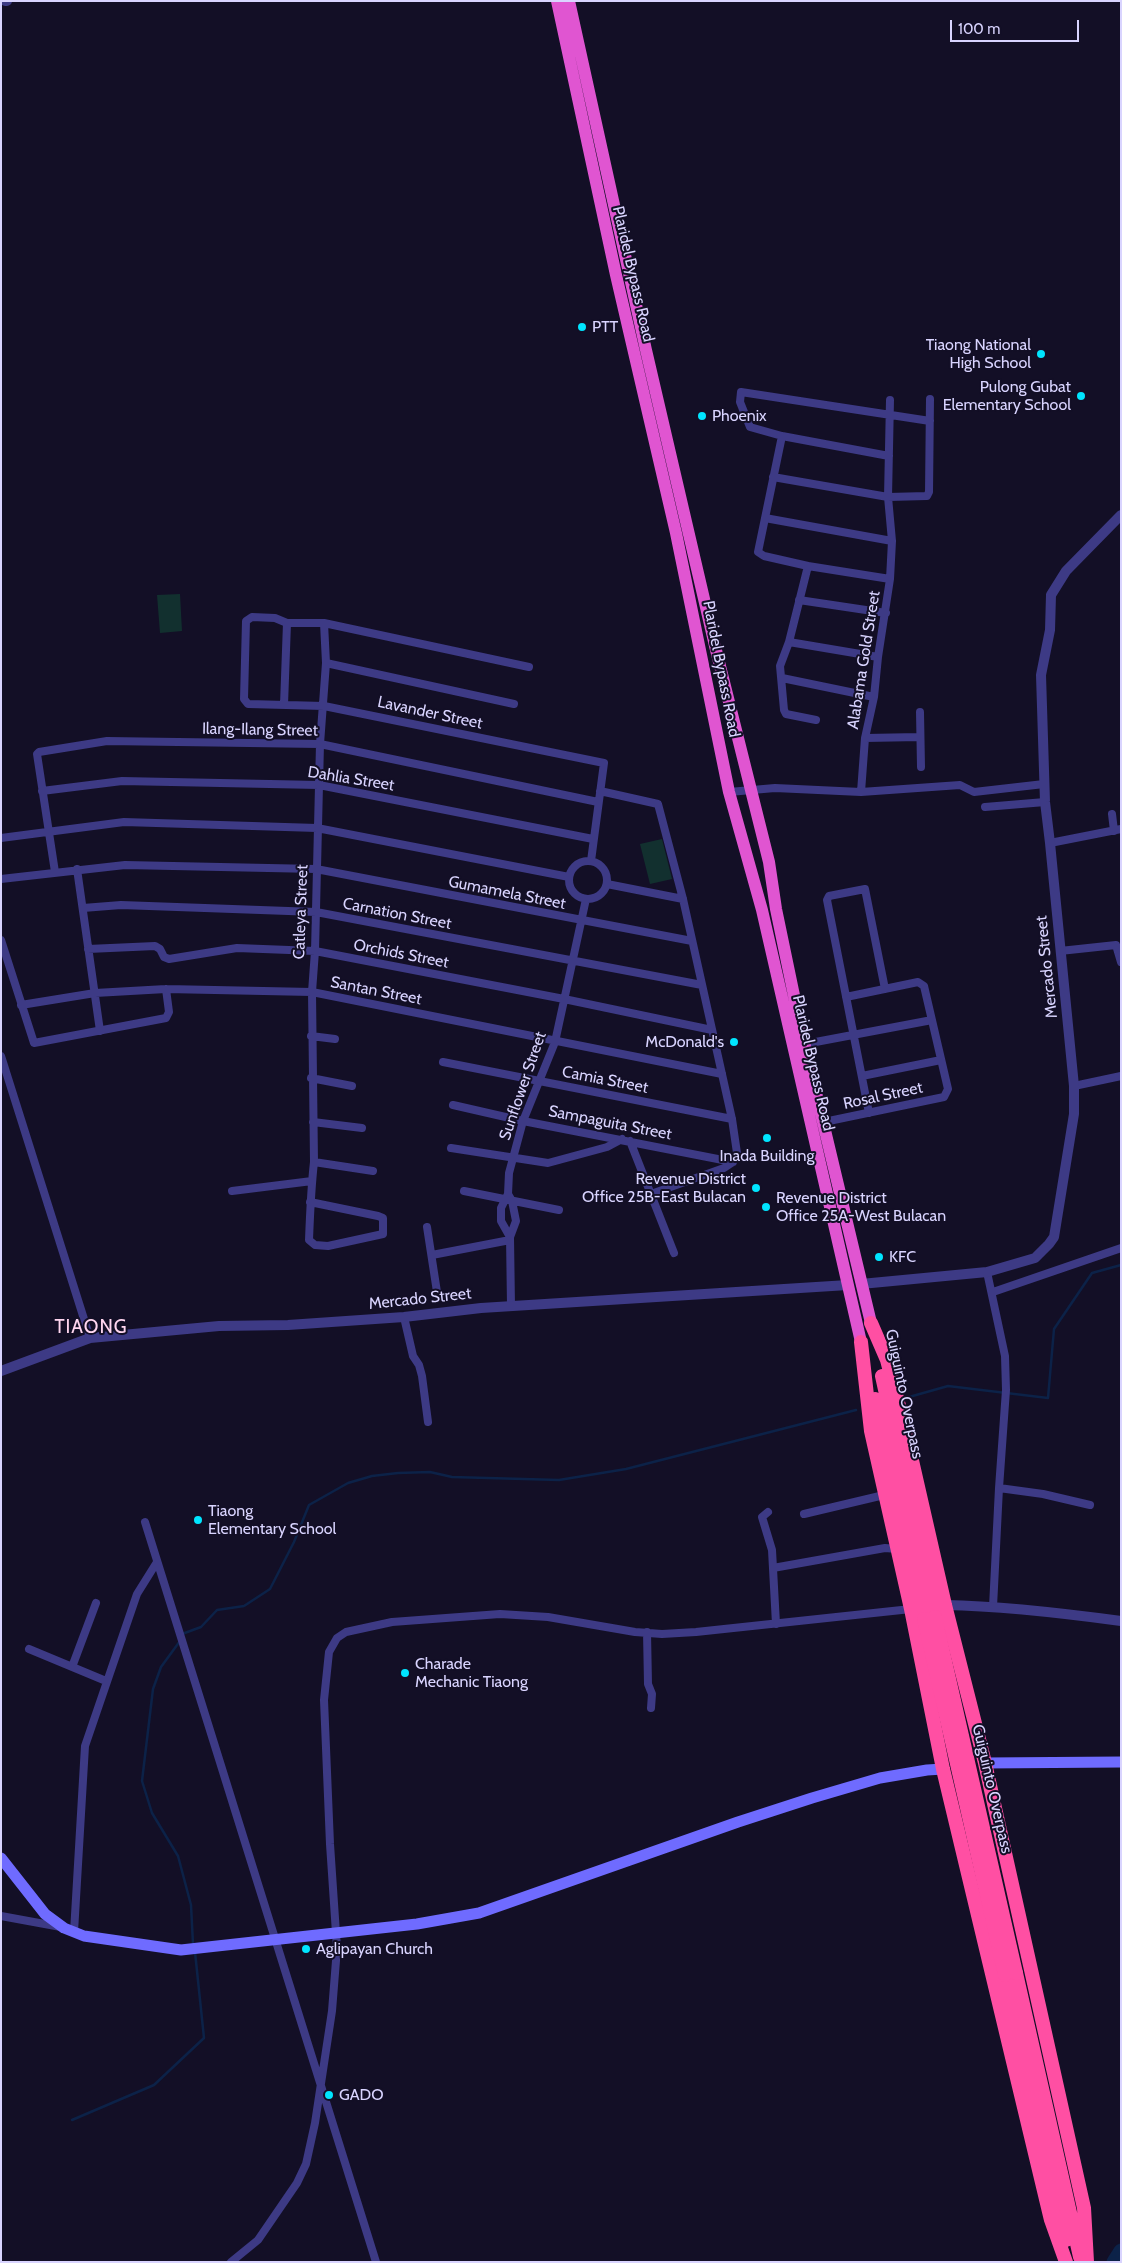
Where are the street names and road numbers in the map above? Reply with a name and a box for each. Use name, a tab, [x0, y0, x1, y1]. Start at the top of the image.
street label: Plaridel Bypass Road	[608, 204, 658, 344]
street label: Alabama Gold Street	[844, 589, 884, 731]
street label: Plaridel Bypass Road	[698, 599, 744, 739]
street label: Lavander Street	[376, 693, 484, 733]
street label: Ilang-Ilang Street	[202, 719, 318, 741]
street label: Dahlia Street	[306, 763, 396, 795]
street label: Catleya Street	[290, 864, 312, 960]
street label: Gumamela Street	[447, 872, 567, 914]
street label: Carnation Street	[341, 894, 453, 934]
street label: Mercado Street	[1032, 915, 1062, 1019]
street label: Orchids Street	[352, 935, 450, 973]
street label: Santan Street	[329, 973, 423, 1009]
street label: Plaridel Bypass Road	[788, 993, 838, 1133]
street label: Sunflower Street	[495, 1029, 551, 1143]
street label: Camia Street	[560, 1062, 650, 1098]
street label: Rosal Street	[841, 1078, 925, 1114]
street label: Sampaguita Street	[547, 1102, 673, 1144]
street label: Mercado Street	[368, 1284, 472, 1314]
street label: Guiguinto Overpass	[881, 1328, 927, 1460]
street label: Guiguinto Overpass	[968, 1723, 1016, 1855]

